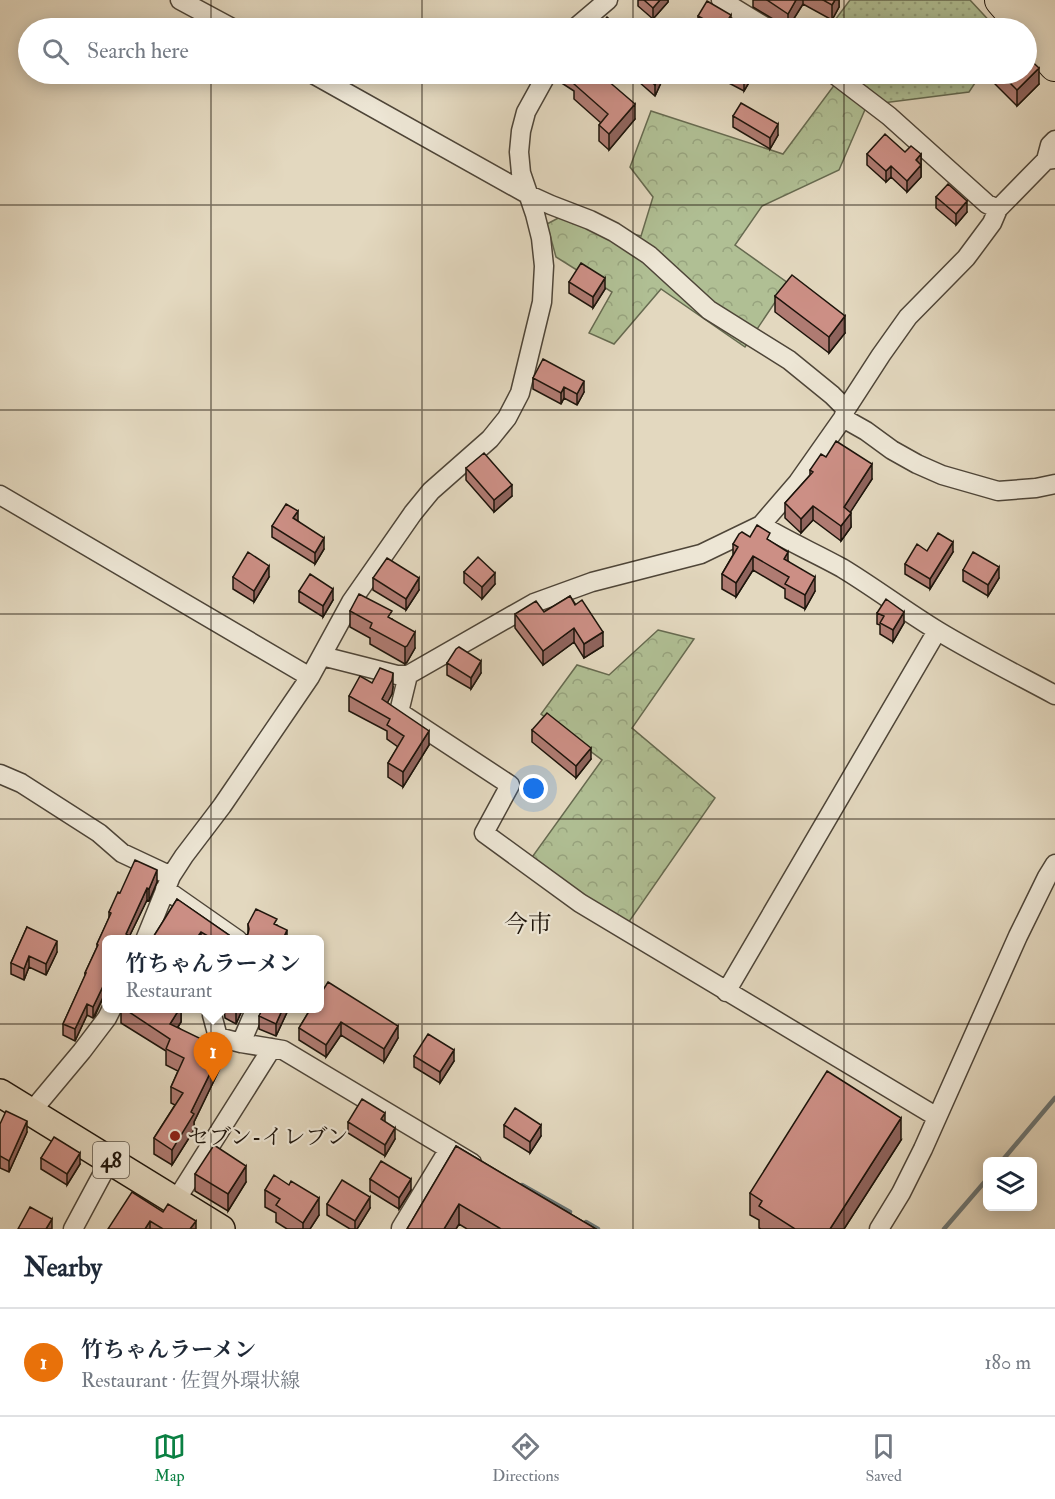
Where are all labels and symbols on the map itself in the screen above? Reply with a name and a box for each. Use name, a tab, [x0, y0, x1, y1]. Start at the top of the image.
your location	[519, 774, 548, 803]
district label: 今市	[504, 909, 552, 940]
pin: 1	[194, 1032, 232, 1082]
place label: セブン-イレブン	[187, 1123, 349, 1151]
marker: セブン-イレブン	[168, 1129, 182, 1143]
road number: 48	[93, 1142, 129, 1178]

